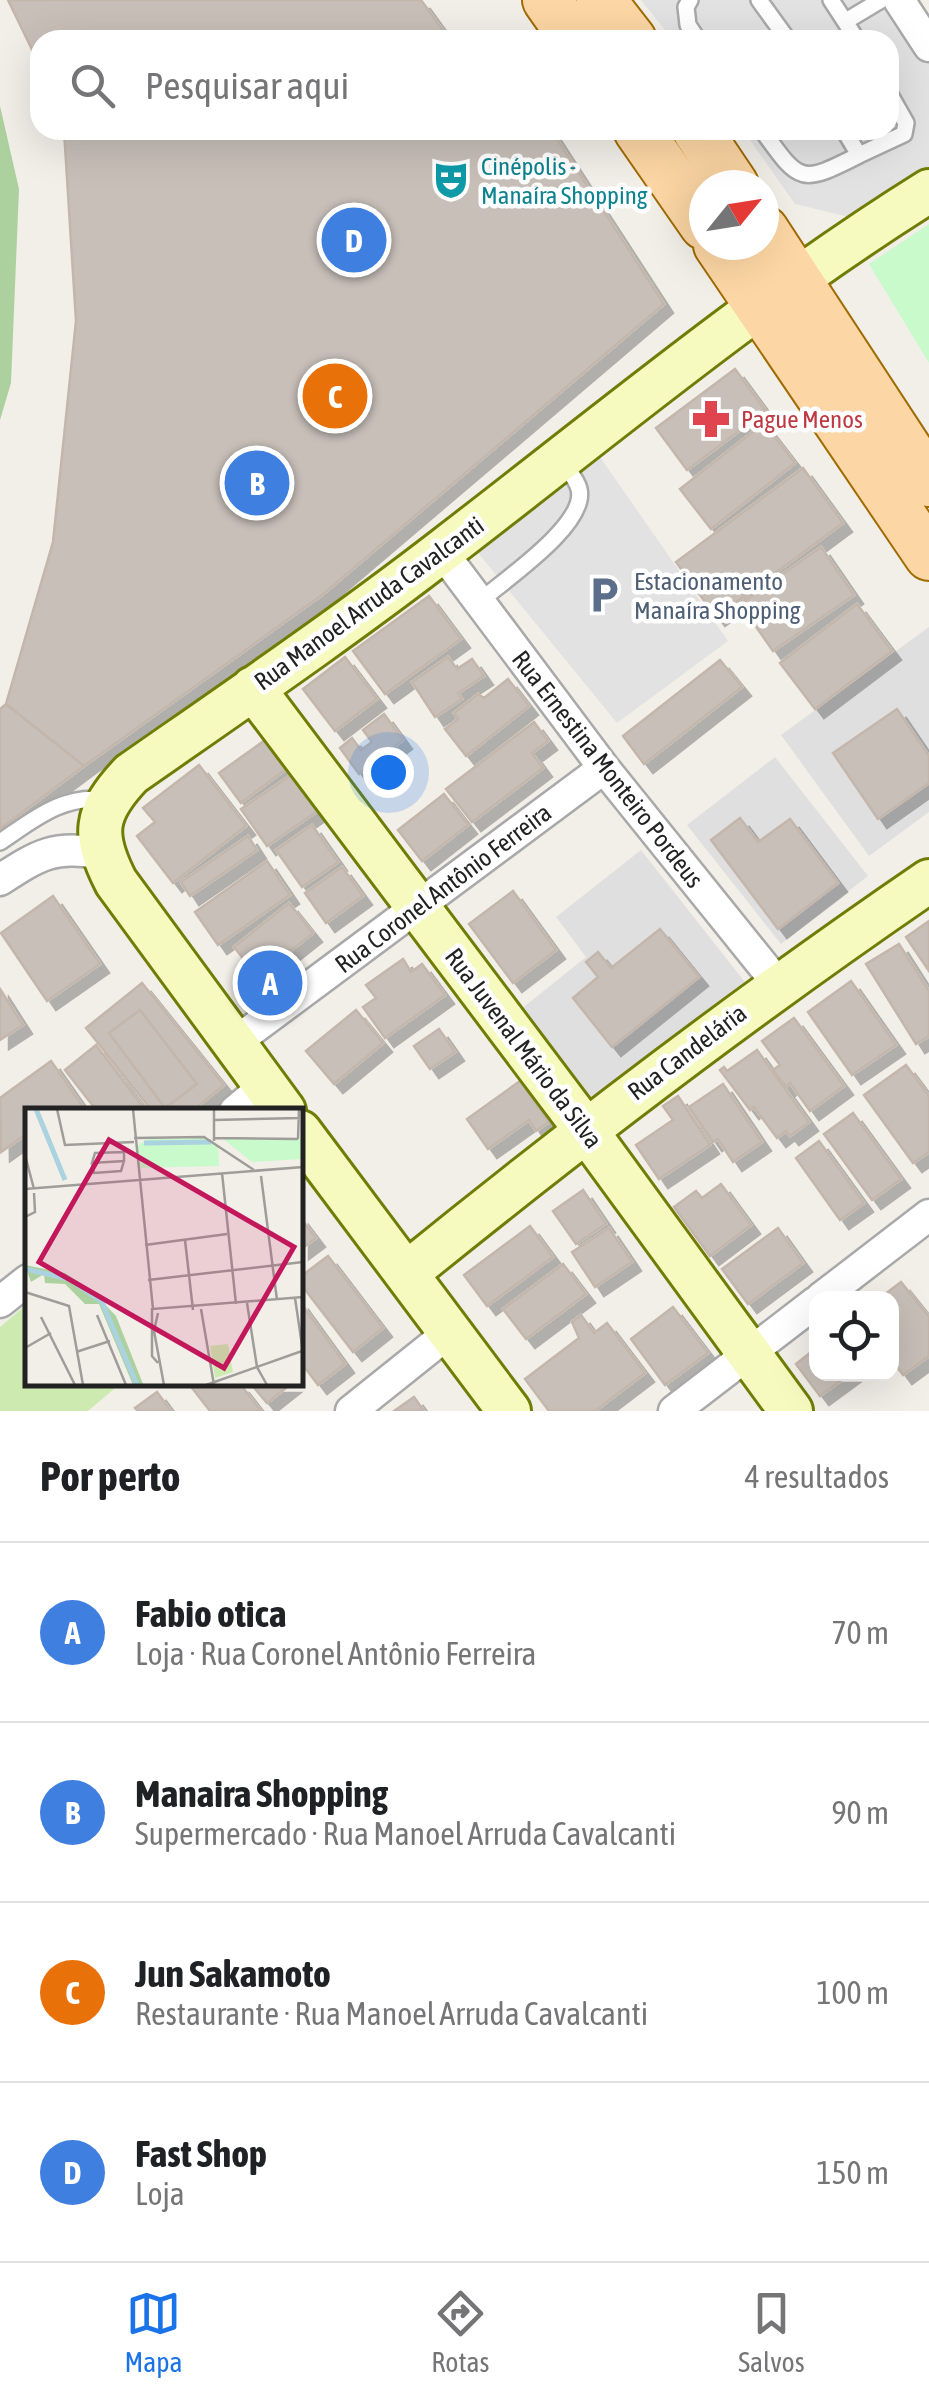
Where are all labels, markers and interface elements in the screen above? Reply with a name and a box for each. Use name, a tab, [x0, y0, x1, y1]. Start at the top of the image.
search box	[30, 30, 899, 140]
icon: search	[65, 58, 120, 113]
text: Pesquisar aqui	[145, 64, 349, 107]
place label: Cinépolis - Manaíra Shopping	[481, 152, 648, 209]
theatre icon: Cinépolis - Manaíra Shopping	[430, 159, 472, 201]
north arrow	[689, 170, 779, 260]
pin: D	[322, 202, 386, 278]
pin: C	[302, 358, 368, 434]
pharmacy icon: Pague Menos	[690, 398, 732, 440]
place label: Pague Menos	[741, 405, 863, 433]
pin: B	[224, 446, 290, 520]
street label: Rua Manoel Arruda Cavalcanti	[249, 511, 489, 695]
place label: Estacionamento Manaíra Shopping	[634, 567, 801, 624]
parking icon: Estacionamento Manaíra Shopping	[583, 574, 625, 616]
street label: Rua Ernestina Monteiro Pordeus	[507, 645, 709, 893]
your location	[363, 747, 414, 798]
street label: Rua Coronel Antônio Ferreira	[330, 798, 556, 978]
street label: Rua Juvenal Mário da Silva	[440, 943, 608, 1153]
pin: A	[238, 946, 302, 1020]
street label: Rua Candelária	[622, 998, 752, 1106]
inset map	[25, 1108, 302, 1386]
map controls	[809, 1291, 899, 1381]
button: locate	[809, 1291, 899, 1381]
text: Por perto	[40, 1452, 180, 1500]
text: 4 resultados	[745, 1458, 889, 1495]
text: Fabio otica	[135, 1592, 286, 1635]
text: A	[65, 1614, 80, 1651]
text: 70 m	[831, 1614, 889, 1651]
text: Loja · Rua Coronel Antônio Ferreira	[135, 1635, 537, 1672]
text: Manaira Shopping	[135, 1772, 388, 1815]
text: B	[65, 1794, 80, 1831]
text: 90 m	[831, 1794, 889, 1831]
text: Supermercado · Rua Manoel Arruda Cavalcanti	[135, 1815, 676, 1852]
text: Jun Sakamoto	[135, 1952, 331, 1995]
text: C	[65, 1974, 80, 2011]
text: 100 m	[816, 1974, 889, 2011]
text: Restaurante · Rua Manoel Arruda Cavalcanti	[135, 1995, 648, 2032]
text: Fast Shop	[135, 2132, 267, 2175]
text: D	[64, 2154, 81, 2191]
text: 150 m	[816, 2154, 889, 2191]
text: Loja	[135, 2175, 185, 2212]
tab: Mapa	[124, 2286, 183, 2378]
tab: Rotas	[431, 2286, 489, 2378]
tab: Salvos	[738, 2286, 805, 2378]

